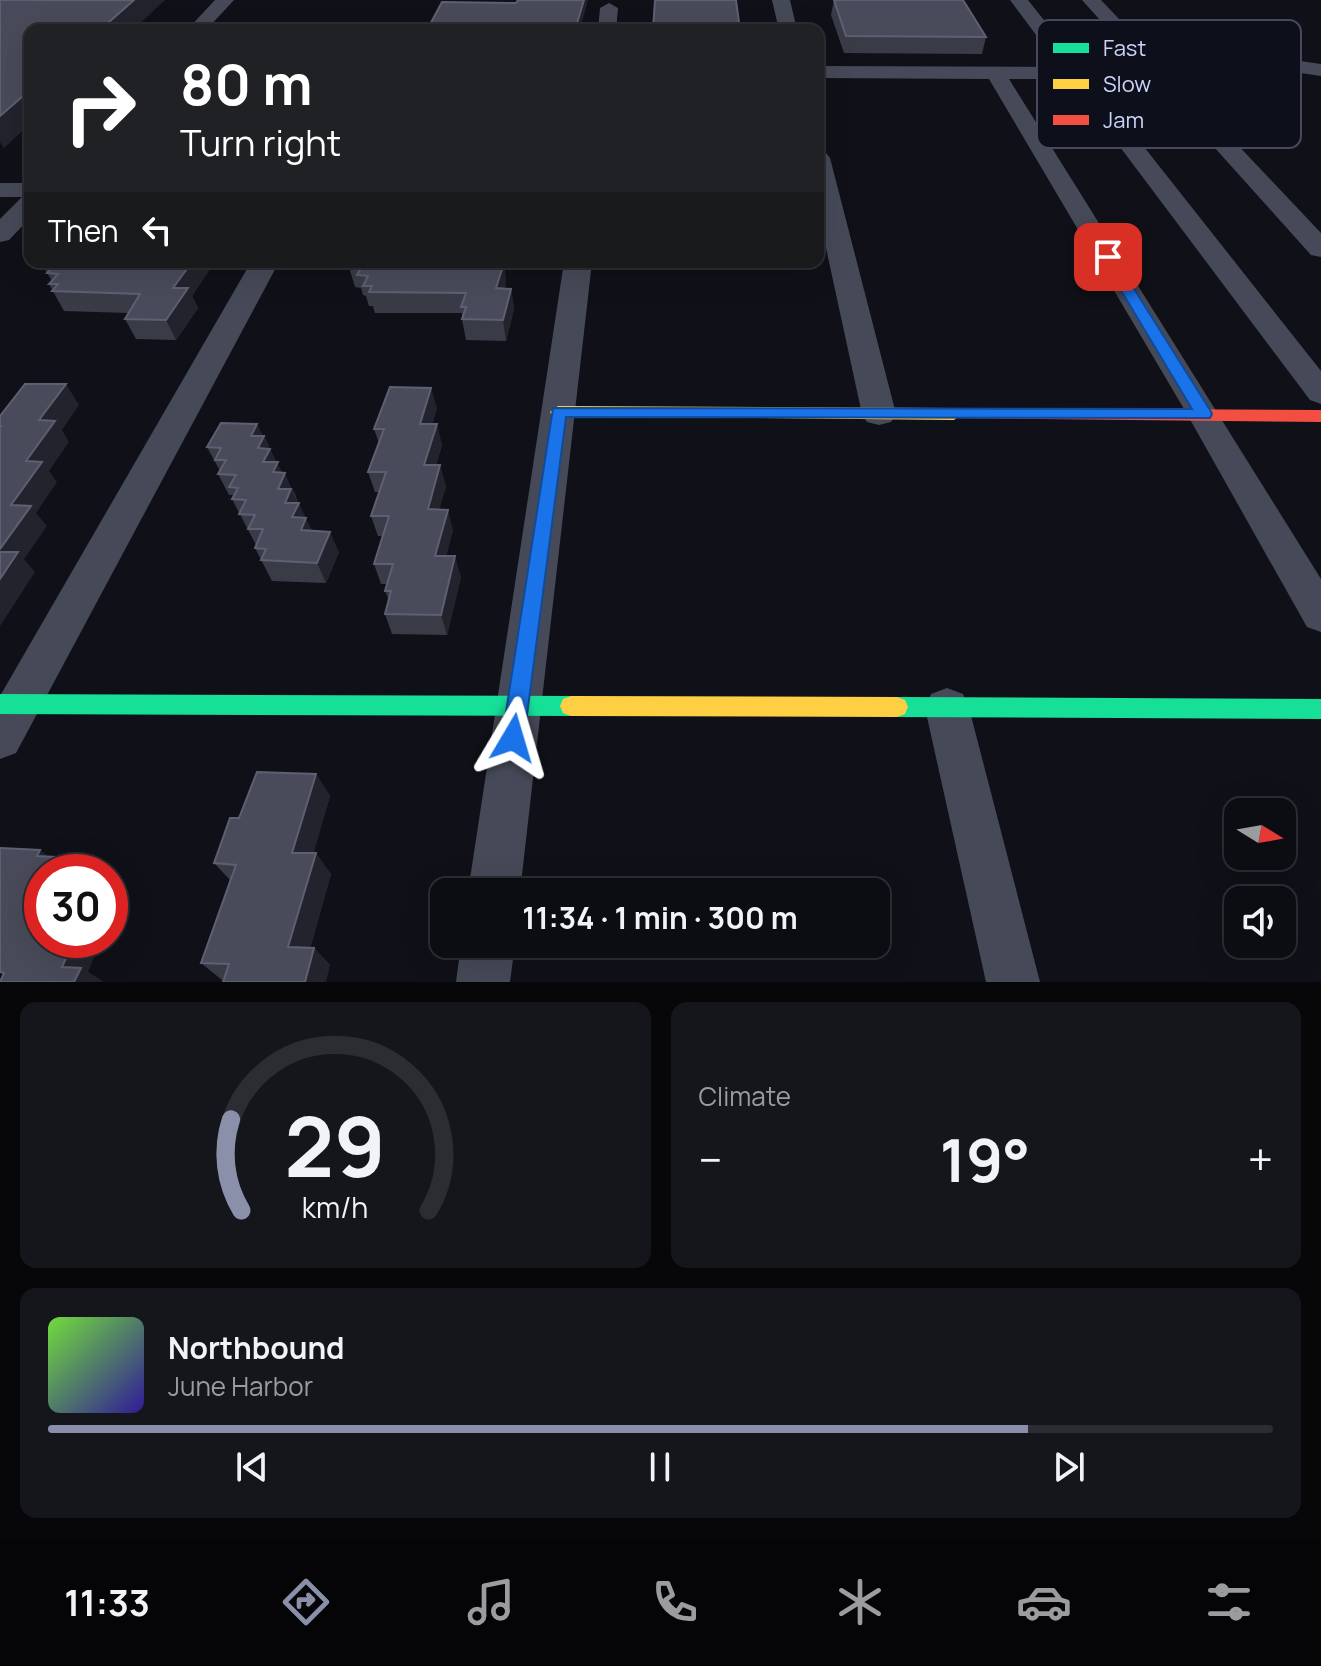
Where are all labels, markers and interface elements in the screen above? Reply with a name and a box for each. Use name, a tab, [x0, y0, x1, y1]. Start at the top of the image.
legend	[1037, 20, 1301, 148]
text: Fast	[1103, 33, 1146, 63]
text: 80 m	[180, 45, 313, 122]
icon: right	[48, 56, 152, 160]
text: Slow	[1103, 69, 1151, 99]
text: Jam	[1103, 105, 1144, 135]
text: Turn right	[180, 118, 341, 167]
icon: left	[135, 208, 179, 252]
text: Then	[48, 210, 119, 251]
pin	[1074, 223, 1142, 291]
icon: arrive	[1086, 235, 1130, 279]
position arrow	[471, 696, 555, 780]
north arrow	[1224, 798, 1296, 870]
map controls	[1224, 798, 1296, 958]
speed limit sign: 30	[24, 854, 128, 958]
button: sound	[1224, 886, 1296, 958]
text: 11:34 · 1 min · 300 m	[522, 897, 798, 938]
text: Climate	[699, 1078, 791, 1114]
text: 29	[285, 1088, 386, 1202]
text: 19°	[940, 1118, 1030, 1200]
text: −	[699, 1129, 722, 1189]
text: +	[1248, 1129, 1273, 1189]
text: km/h	[302, 1188, 368, 1227]
text: Northbound	[168, 1327, 345, 1368]
text: June Harbor	[168, 1368, 313, 1404]
icon: previous	[230, 1445, 274, 1489]
icon: pause	[638, 1445, 682, 1489]
icon: next	[1047, 1445, 1091, 1489]
icon: directions	[278, 1574, 334, 1630]
icon: music	[463, 1574, 519, 1630]
icon: phone	[647, 1574, 703, 1630]
icon: climate	[832, 1574, 888, 1630]
icon: car	[1016, 1574, 1072, 1630]
icon: filters	[1201, 1574, 1257, 1630]
text: 11:33	[64, 1578, 150, 1627]

